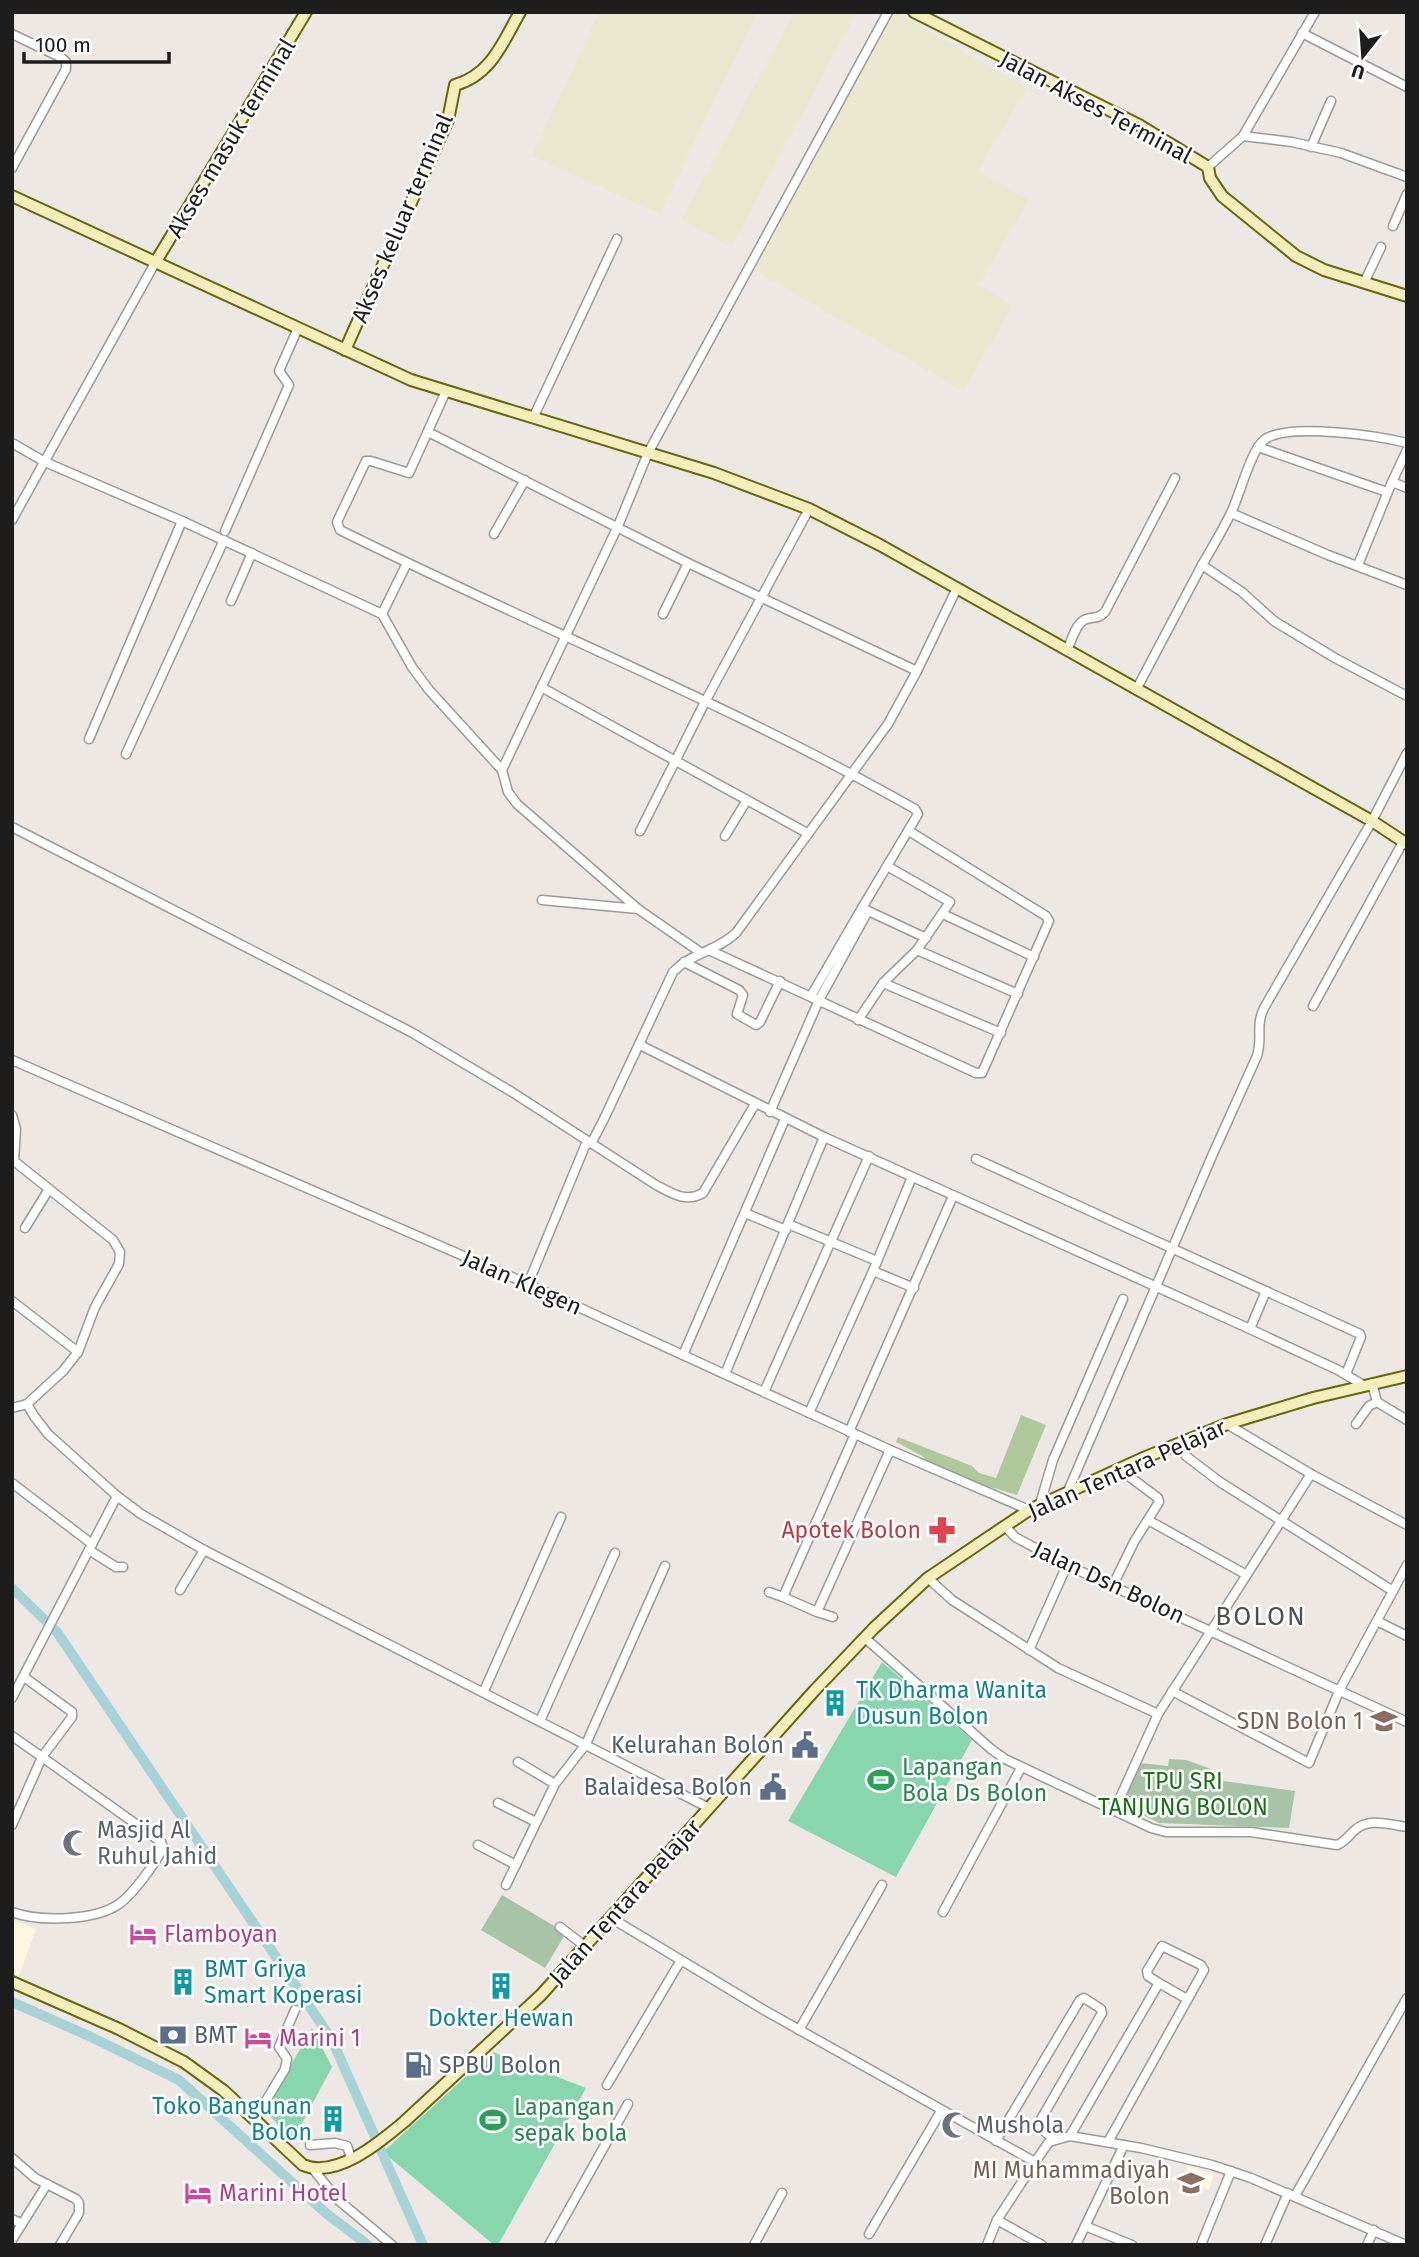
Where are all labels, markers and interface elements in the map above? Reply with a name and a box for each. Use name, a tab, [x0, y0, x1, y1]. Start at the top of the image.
scale bar	[24, 21, 170, 65]
north arrow	[1328, 21, 1398, 91]
text: 100 m	[35, 32, 91, 58]
street label: Akses masuk terminal	[161, 33, 302, 243]
street label: Jalan Akses Terminal	[995, 44, 1197, 170]
text: U	[1349, 59, 1367, 85]
street label: Akses keluar terminal	[345, 109, 459, 327]
street label: Jalan Klegen	[458, 1243, 586, 1321]
street label: Jalan Tentara Pelajar	[1024, 1413, 1231, 1525]
pharmacy icon: Apotek Bolon	[927, 1515, 957, 1545]
place label: Apotek Bolon	[781, 1516, 921, 1544]
street label: Jalan Dsn Bolon	[1029, 1535, 1189, 1629]
district label: BOLON	[1215, 1601, 1307, 1632]
place label: TK Dharma Wanita Dusun Bolon	[856, 1676, 1047, 1730]
building icon: TK Dharma Wanita Dusun Bolon	[820, 1688, 850, 1718]
school or university icon: SDN Bolon 1	[1369, 1706, 1399, 1736]
place label: SDN Bolon 1	[1237, 1707, 1363, 1735]
public building icon: Kelurahan Bolon	[790, 1730, 820, 1760]
place label: Kelurahan Bolon	[611, 1731, 784, 1759]
place label: Lapangan Bola Ds Bolon	[902, 1753, 1047, 1807]
sports icon: Lapangan Bola Ds Bolon	[866, 1765, 896, 1795]
park label: TPU SRI TANJUNG BOLON	[1098, 1767, 1268, 1821]
public building icon: Balaidesa Bolon	[758, 1772, 788, 1802]
place label: Balaidesa Bolon	[584, 1773, 752, 1801]
street label: Jalan Tentara Pelajar	[543, 1813, 707, 1991]
place label: Masjid Al Ruhul Jahid	[97, 1816, 217, 1870]
mosque icon: Masjid Al Ruhul Jahid	[61, 1828, 91, 1858]
hotel icon: Flamboyan	[128, 1919, 158, 1949]
place label: Flamboyan	[164, 1920, 278, 1948]
place label: BMT Griya Smart Koperasi	[204, 1955, 362, 2009]
building icon: BMT Griya Smart Koperasi	[168, 1967, 198, 1997]
building icon: Dokter Hewan	[486, 1971, 516, 2001]
place label: Dokter Hewan	[428, 2004, 574, 2032]
bank icon: BMT	[158, 2020, 188, 2050]
place label: BMT	[194, 2021, 238, 2049]
hotel icon: Marini 1	[243, 2023, 273, 2053]
place label: Marini 1	[279, 2024, 361, 2052]
fuel station icon: SPBU Bolon	[403, 2050, 433, 2080]
place label: SPBU Bolon	[439, 2051, 561, 2079]
place label: Toko Bangunan Bolon	[152, 2092, 312, 2146]
place label: Lapangan sepak bola	[514, 2093, 627, 2147]
building icon: Toko Bangunan Bolon	[318, 2104, 348, 2134]
sports icon: Lapangan sepak bola	[478, 2105, 508, 2135]
mosque icon: Mushola	[940, 2110, 970, 2140]
place label: Mushola	[976, 2111, 1064, 2139]
place label: MI Muhammadiyah Bolon	[973, 2156, 1170, 2210]
school or university icon: MI Muhammadiyah Bolon	[1176, 2168, 1206, 2198]
hotel icon: Marini Hotel	[183, 2178, 213, 2208]
place label: Marini Hotel	[219, 2179, 347, 2207]

